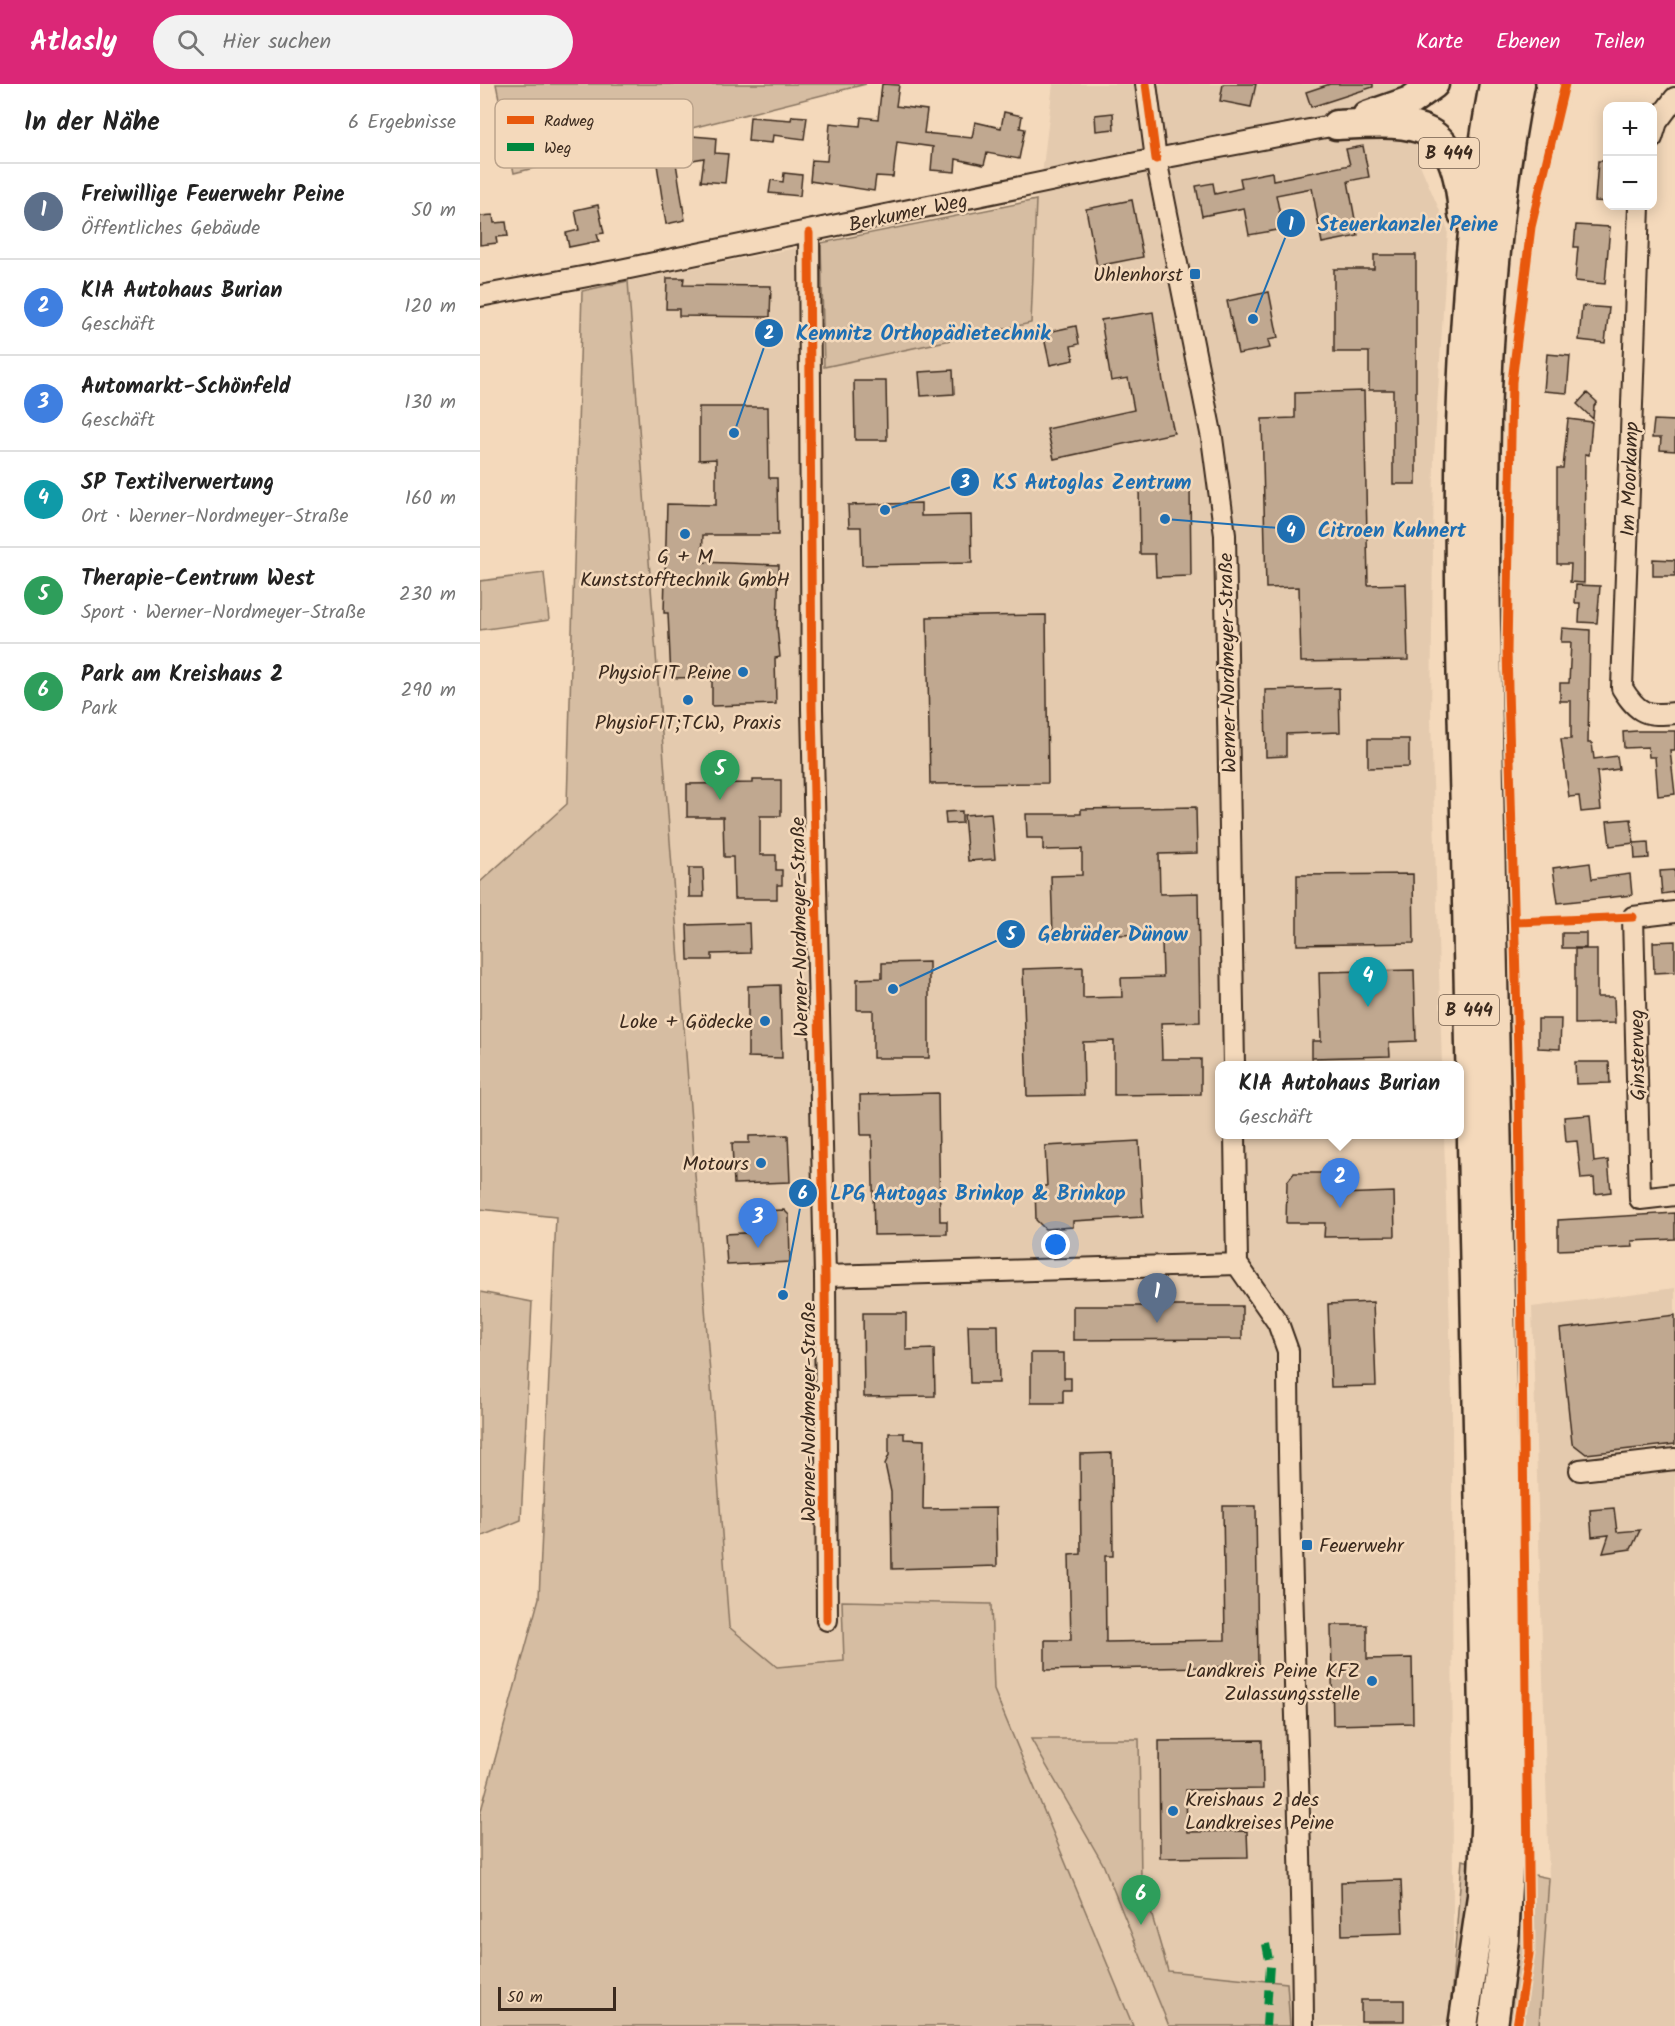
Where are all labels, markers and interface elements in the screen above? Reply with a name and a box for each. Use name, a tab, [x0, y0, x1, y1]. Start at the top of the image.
search box	[153, 15, 573, 69]
text: Atlasly	[30, 20, 117, 65]
text: Hier suchen	[222, 25, 331, 60]
icon: search	[174, 26, 207, 59]
text: Karte	[1416, 26, 1463, 59]
text: Ebenen	[1496, 26, 1561, 59]
text: Teilen	[1594, 26, 1645, 59]
legend	[495, 99, 693, 168]
text: In der Nähe	[24, 102, 160, 144]
map controls	[1603, 102, 1657, 210]
button: +	[1603, 102, 1657, 156]
text: 6 Ergebnisse	[348, 107, 456, 139]
text: Radweg	[544, 109, 594, 134]
text: Weg	[544, 136, 571, 161]
road number: B 444	[1419, 138, 1479, 168]
button: −	[1603, 156, 1657, 210]
text: Freiwillige Feuerwehr Peine	[81, 178, 345, 213]
street label: Berkumer Weg	[846, 186, 971, 242]
text: 1	[40, 195, 47, 227]
text: 50 m	[411, 195, 456, 227]
callout: Steuerkanzlei Peine	[1276, 204, 1511, 243]
text: Steuerkanzlei Peine	[1318, 209, 1498, 242]
text: 1	[1288, 211, 1294, 240]
text: Öffentliches Gebäude	[81, 213, 260, 245]
place label: Uhlenhorst	[1093, 260, 1183, 292]
marker: Uhlenhorst	[1188, 267, 1202, 281]
text: KIA Autohaus Burian	[81, 274, 282, 309]
text: 2	[38, 291, 49, 323]
text: 120 m	[404, 291, 456, 323]
text: Geschäft	[81, 309, 155, 341]
callout: Kemnitz Orthopädietechnik	[754, 313, 1063, 352]
text: Kemnitz Orthopädietechnik	[796, 318, 1051, 351]
text: 2	[764, 320, 774, 349]
text: Automarkt-Schönfeld	[81, 370, 291, 405]
text: 3	[38, 387, 49, 419]
text: 130 m	[404, 387, 456, 419]
text: Geschäft	[81, 405, 155, 437]
street label: Im Moorkamp	[1613, 421, 1649, 537]
callout: KS Autoglas Zentrum	[950, 462, 1203, 501]
text: SP Textilverwertung	[81, 466, 274, 501]
text: KS Autoglas Zentrum	[992, 467, 1192, 500]
text: 3	[959, 469, 970, 498]
text: 4	[38, 483, 49, 515]
text: 160 m	[405, 483, 456, 515]
text: Ort · Werner-Nordmeyer-Straße	[81, 501, 348, 533]
callout: Citroen Kuhnert	[1276, 510, 1479, 549]
text: Citroen Kuhnert	[1318, 515, 1467, 548]
text: 4	[1286, 517, 1296, 546]
marker: G + M Kunststofftechnik GmbH	[678, 527, 692, 541]
place label: G + M Kunststofftechnik GmbH	[580, 542, 790, 597]
street label: Werner-Nordmeyer-Straße	[1211, 553, 1247, 773]
text: Therapie-Centrum West	[81, 562, 315, 597]
text: 5	[38, 579, 49, 611]
text: 230 m	[399, 579, 456, 611]
text: Sport · Werner-Nordmeyer-Straße	[81, 597, 365, 629]
text: Park am Kreishaus 2	[81, 658, 283, 693]
place label: PhysioFIT Peine	[598, 658, 731, 690]
marker: PhysioFIT Peine	[736, 665, 750, 679]
text: 6	[38, 675, 49, 707]
text: 290 m	[401, 675, 456, 707]
text: Park	[81, 693, 117, 725]
marker: PhysioFIT;TCW, Praxis	[681, 693, 695, 707]
place label: PhysioFIT;TCW, Praxis	[595, 708, 782, 740]
pin: 5	[700, 750, 740, 800]
street label: Werner-Nordmeyer-Straße	[783, 817, 819, 1037]
callout: Gebrüder Dünow	[996, 915, 1200, 954]
text: Gebrüder Dünow	[1038, 919, 1189, 952]
text: 5	[1005, 921, 1017, 950]
pin: 4	[1348, 958, 1388, 1007]
road number: B 444	[1439, 995, 1499, 1025]
place label: Loke + Gödecke	[619, 1007, 753, 1039]
street label: Ginsterweg	[1622, 1009, 1656, 1101]
marker: Loke + Gödecke	[758, 1014, 772, 1028]
popup	[1215, 1061, 1464, 1139]
text: KIA Autohaus Burian	[1239, 1067, 1440, 1102]
text: Geschäft	[1239, 1102, 1313, 1134]
place label: Motours	[683, 1149, 749, 1181]
marker: Motours	[754, 1156, 768, 1170]
pin: 2	[1320, 1158, 1360, 1208]
callout: LPG Autogas Brinkop & Brinkop	[788, 1173, 1137, 1212]
text: LPG Autogas Brinkop & Brinkop	[830, 1178, 1126, 1211]
text: 6	[798, 1180, 808, 1209]
pin: 3	[738, 1198, 778, 1248]
your location	[1041, 1230, 1070, 1259]
pin: 1	[1138, 1274, 1176, 1323]
street label: Werner-Nordmeyer-Straße	[794, 1302, 826, 1522]
place label: Feuerwehr	[1319, 1531, 1405, 1563]
marker: Feuerwehr	[1300, 1538, 1314, 1552]
place label: Landkreis Peine KFZ Zulassungsstelle	[1186, 1656, 1360, 1711]
marker: Landkreis Peine KFZ Zulassungsstelle	[1365, 1674, 1379, 1688]
place label: Kreishaus 2 des Landkreises Peine	[1185, 1785, 1334, 1840]
marker: Kreishaus 2 des Landkreises Peine	[1166, 1804, 1180, 1818]
pin: 6	[1122, 1876, 1160, 1925]
scale bar	[498, 1984, 616, 2012]
text: 50 m	[507, 1985, 543, 2010]

